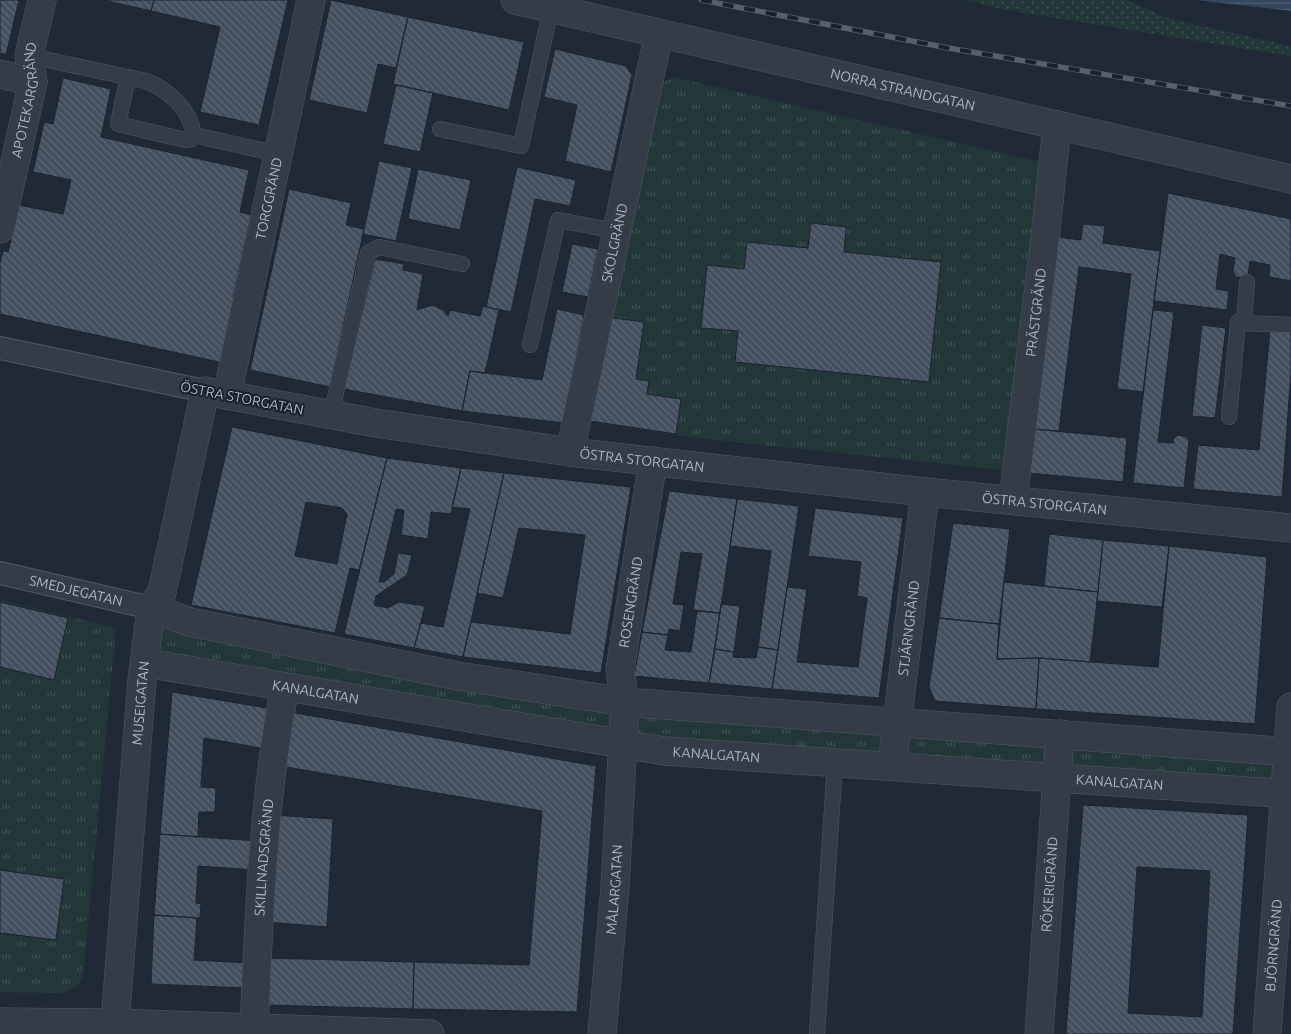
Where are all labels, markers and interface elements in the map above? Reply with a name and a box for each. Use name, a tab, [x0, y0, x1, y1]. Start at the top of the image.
street label: APOTEKARGRÄND	[8, 40, 41, 160]
street label: NORRA STRANDGATAN	[829, 65, 977, 114]
street label: TORGGRÄND	[252, 156, 285, 241]
street label: SKOLGRÄND	[598, 202, 631, 284]
street label: PRÄSTGRÄND	[1023, 267, 1049, 358]
street label: ÖSTRA STORGATAN	[179, 377, 305, 418]
street label: ÖSTRA STORGATAN	[579, 444, 705, 475]
street label: ÖSTRA STORGATAN	[981, 489, 1108, 518]
street label: ROSENGRÄND	[616, 555, 646, 649]
street label: SMEDJEGATAN	[28, 572, 124, 609]
street label: STJÄRNGRÄND	[895, 579, 922, 677]
street label: MUSEIGATAN	[129, 660, 152, 746]
street label: KANALGATAN	[271, 677, 360, 707]
street label: KANALGATAN	[672, 744, 761, 766]
street label: KANALGATAN	[1075, 771, 1164, 793]
street label: SKILLNADSGRÄND	[251, 798, 276, 916]
street label: RÖKERIGRÄND	[1038, 836, 1061, 933]
street label: MÅLARGATAN	[603, 844, 625, 935]
street label: BJÖRNGRÄND	[1262, 898, 1285, 992]

